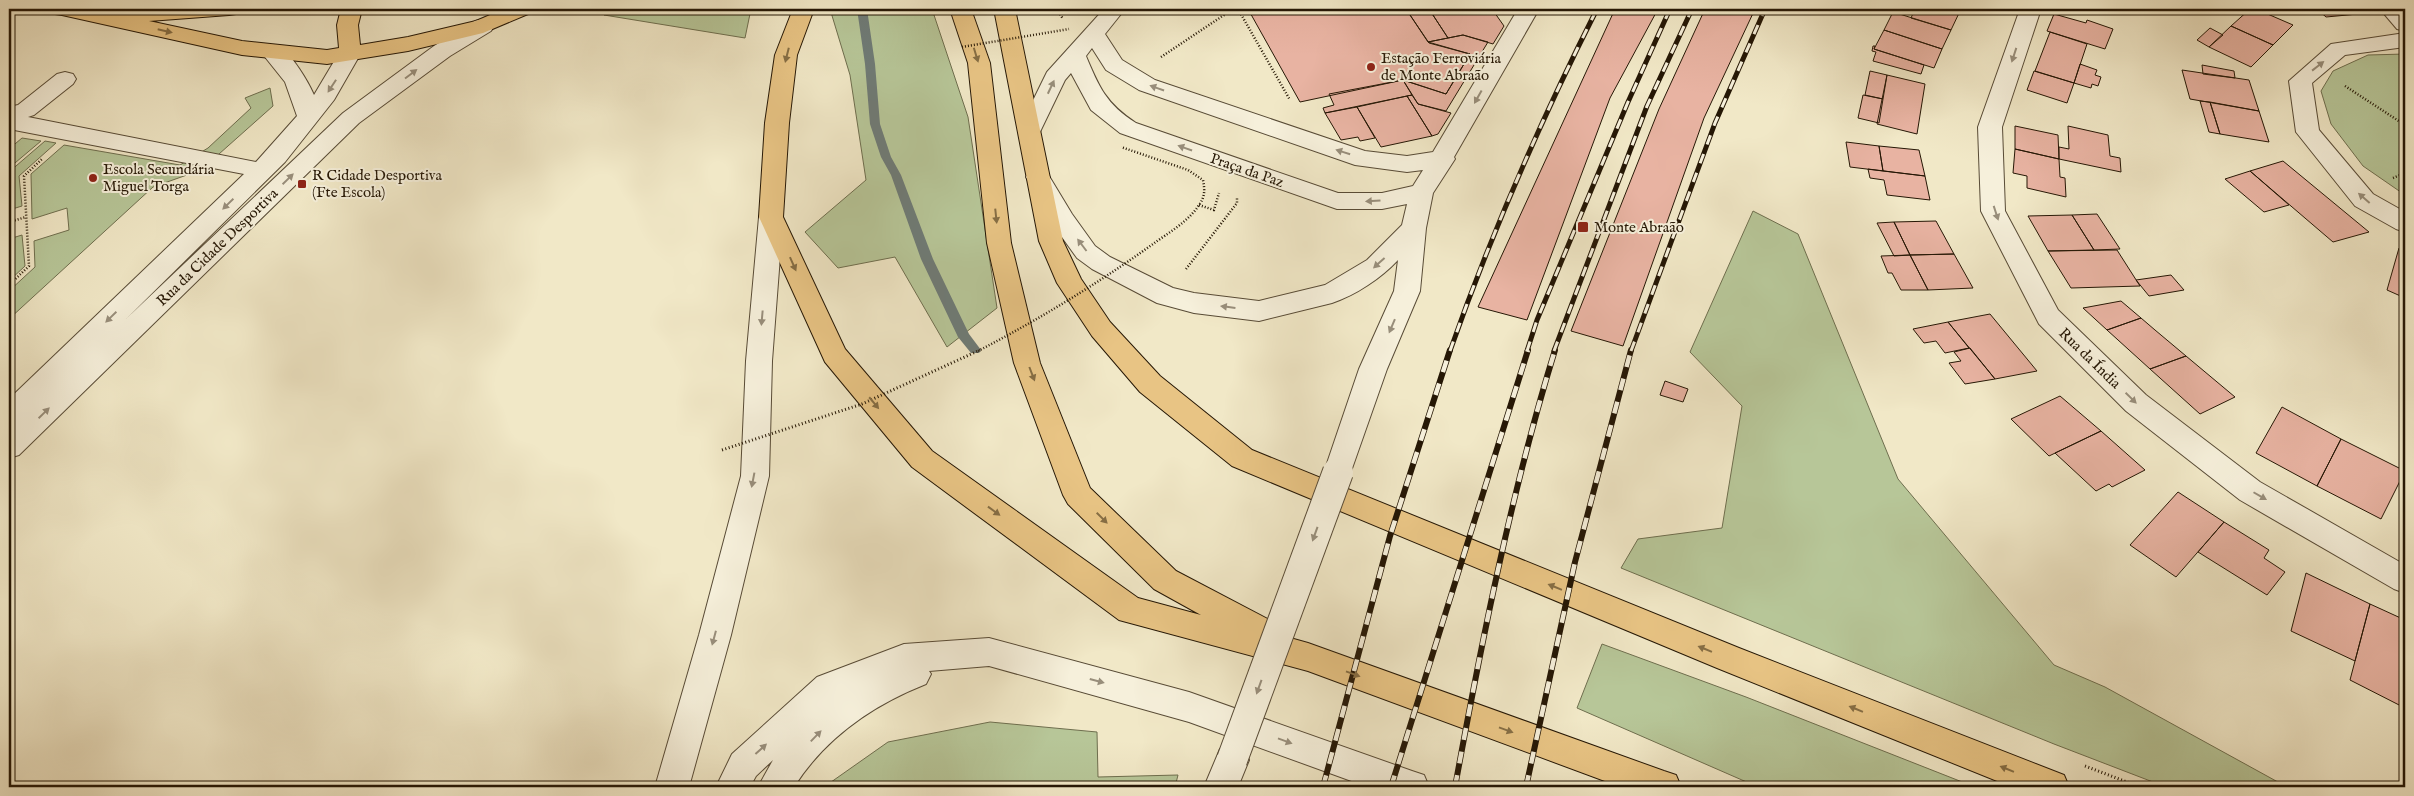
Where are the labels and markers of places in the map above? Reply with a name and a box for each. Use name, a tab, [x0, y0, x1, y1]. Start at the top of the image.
place label: Estação Ferroviária de Monte Abraão	[1381, 49, 1502, 85]
marker: Estação Ferroviária de Monte Abraão	[1365, 61, 1377, 73]
place label: Escola Secundária Miguel Torga	[103, 160, 215, 196]
place label: R Cidade Desportiva (Fte Escola)	[312, 166, 442, 202]
marker: Escola Secundária Miguel Torga	[87, 172, 99, 184]
marker: R Cidade Desportiva (Fte Escola)	[296, 178, 308, 190]
place label: Monte Abraão	[1594, 218, 1684, 237]
marker: Monte Abraão	[1576, 220, 1590, 234]

